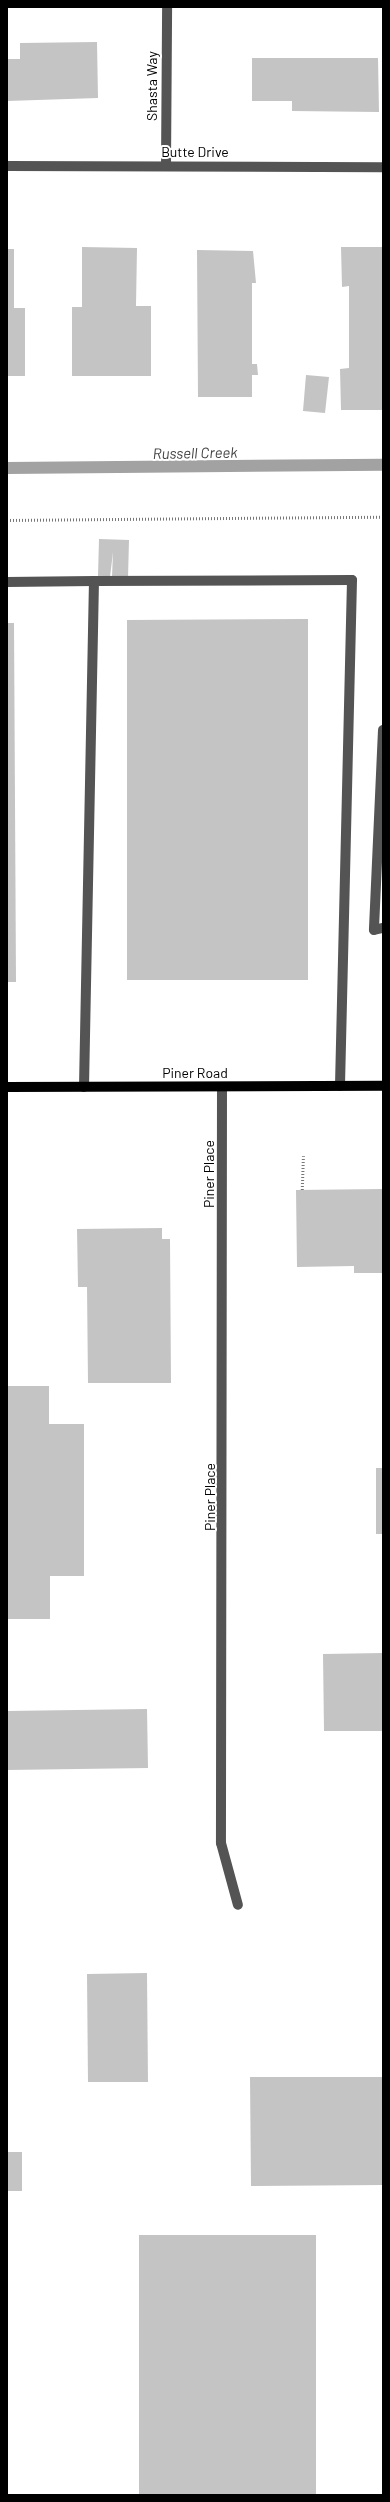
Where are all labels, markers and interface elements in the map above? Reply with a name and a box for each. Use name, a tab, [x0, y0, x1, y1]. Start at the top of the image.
street label: Shasta Way	[144, 51, 160, 121]
street label: Butte Drive	[161, 144, 229, 160]
water label: Russell Creek	[152, 443, 238, 463]
street label: Piner Road	[162, 1065, 228, 1081]
street label: Piner Place	[201, 1140, 217, 1208]
street label: Piner Place	[202, 1463, 218, 1531]

